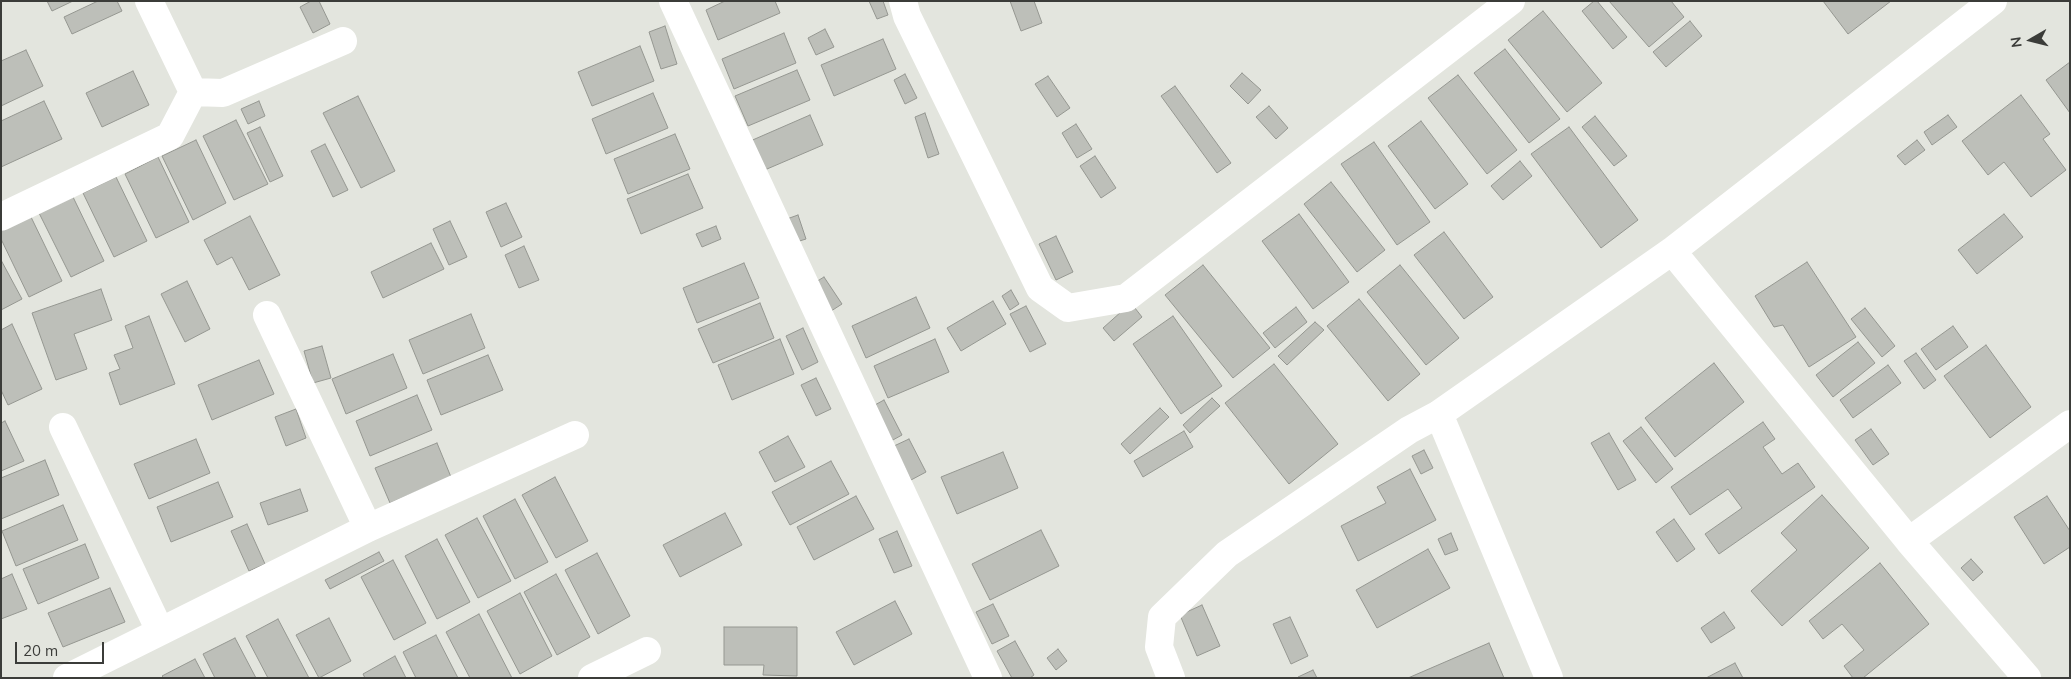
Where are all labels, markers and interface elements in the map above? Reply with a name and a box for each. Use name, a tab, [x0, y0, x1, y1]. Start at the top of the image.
north arrow	[2006, 15, 2056, 65]
text: N	[2006, 36, 2026, 49]
scale bar	[18, 632, 106, 664]
text: 20 m	[23, 641, 58, 660]

